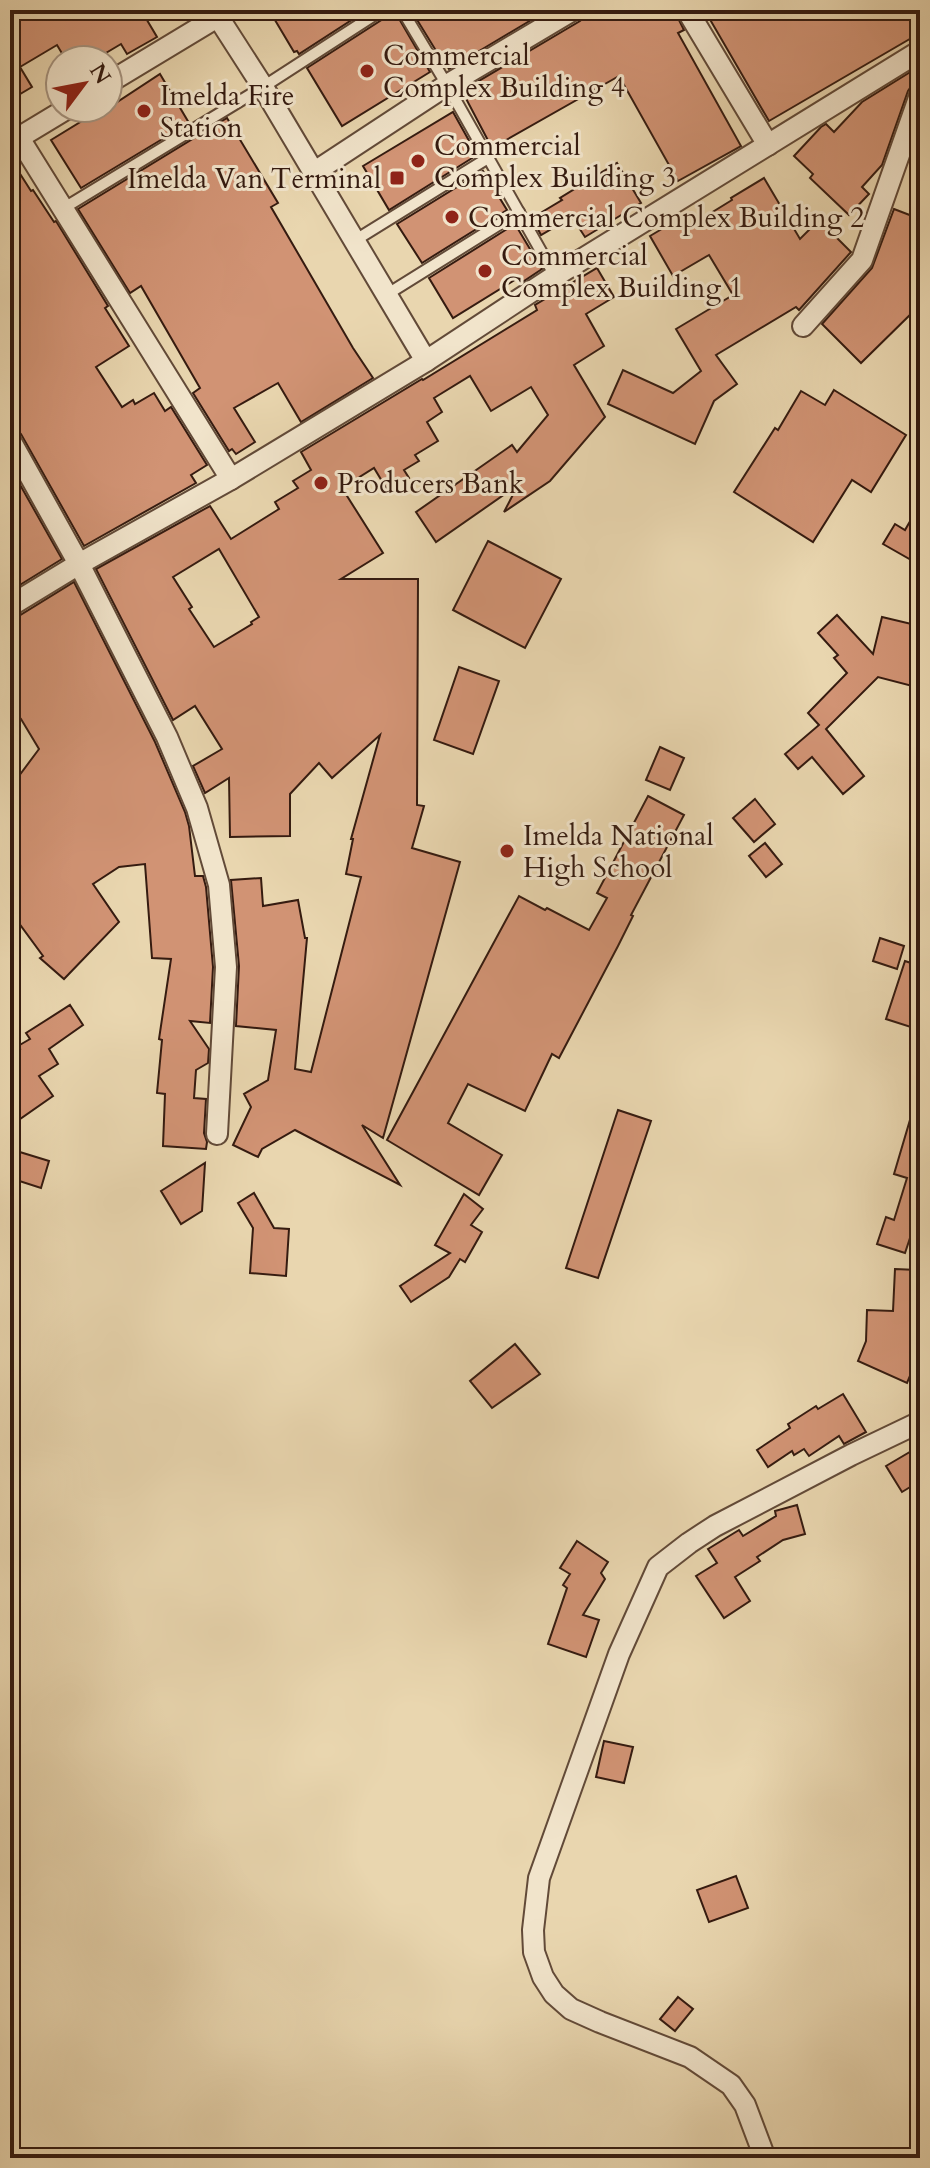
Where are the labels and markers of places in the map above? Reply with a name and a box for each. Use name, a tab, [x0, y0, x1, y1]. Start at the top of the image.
place label: Commercial Complex Building 4	[383, 37, 625, 107]
marker: Commercial Complex Building 4	[358, 62, 376, 80]
place label: Imelda Fire Station	[160, 77, 294, 147]
marker: Imelda Fire Station	[135, 102, 153, 120]
place label: Commercial Complex Building 3	[434, 127, 676, 197]
marker: Commercial Complex Building 3	[409, 152, 427, 170]
place label: Imelda Van Terminal	[127, 160, 381, 198]
marker: Imelda Van Terminal	[388, 169, 406, 187]
place label: Commercial Complex Building 2	[468, 199, 864, 237]
marker: Commercial Complex Building 2	[443, 208, 461, 226]
place label: Commercial Complex Building 1	[501, 237, 743, 307]
marker: Commercial Complex Building 1	[476, 262, 494, 280]
place label: Producers Bank	[337, 465, 524, 503]
marker: Producers Bank	[312, 474, 330, 492]
place label: Imelda National High School	[523, 817, 714, 887]
marker: Imelda National High School	[498, 842, 516, 860]

